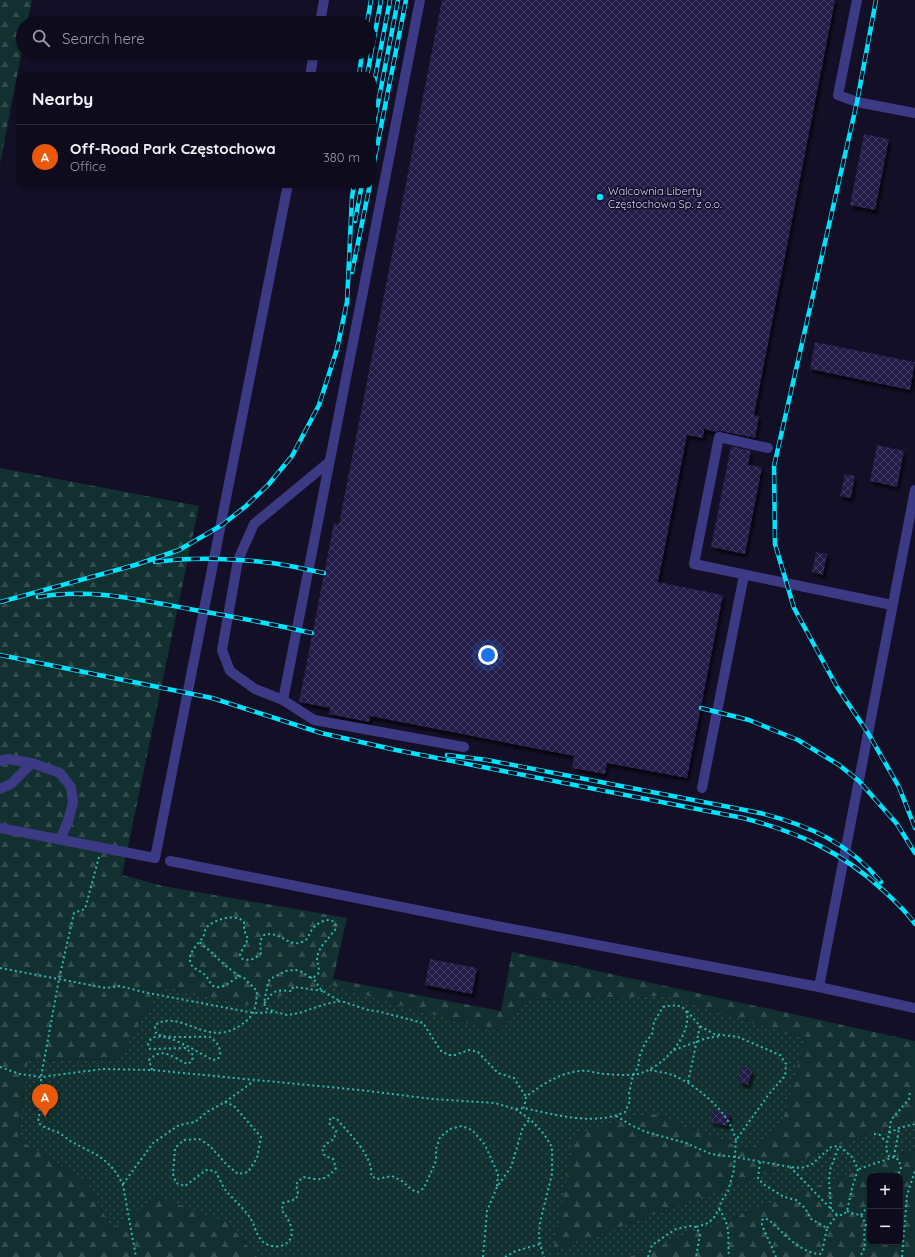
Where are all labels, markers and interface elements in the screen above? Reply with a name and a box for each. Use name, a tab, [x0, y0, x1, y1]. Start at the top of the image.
search box	[16, 16, 376, 60]
icon: search	[30, 27, 52, 49]
text: Search here	[62, 29, 145, 48]
text: Nearby	[32, 88, 93, 109]
text: Off-Road Park Częstochowa	[70, 139, 276, 158]
text: A	[41, 149, 49, 165]
text: 380 m	[323, 149, 360, 165]
text: Office	[70, 158, 106, 174]
place label: Walcownia Liberty Częstochowa Sp. z o.o.	[608, 184, 722, 211]
marker: Walcownia Liberty Częstochowa Sp. z o.o.	[595, 192, 605, 202]
your location	[478, 645, 498, 665]
pin: A	[32, 1084, 58, 1117]
map controls	[867, 1173, 903, 1245]
button: +	[867, 1173, 903, 1209]
button: −	[867, 1209, 903, 1245]

